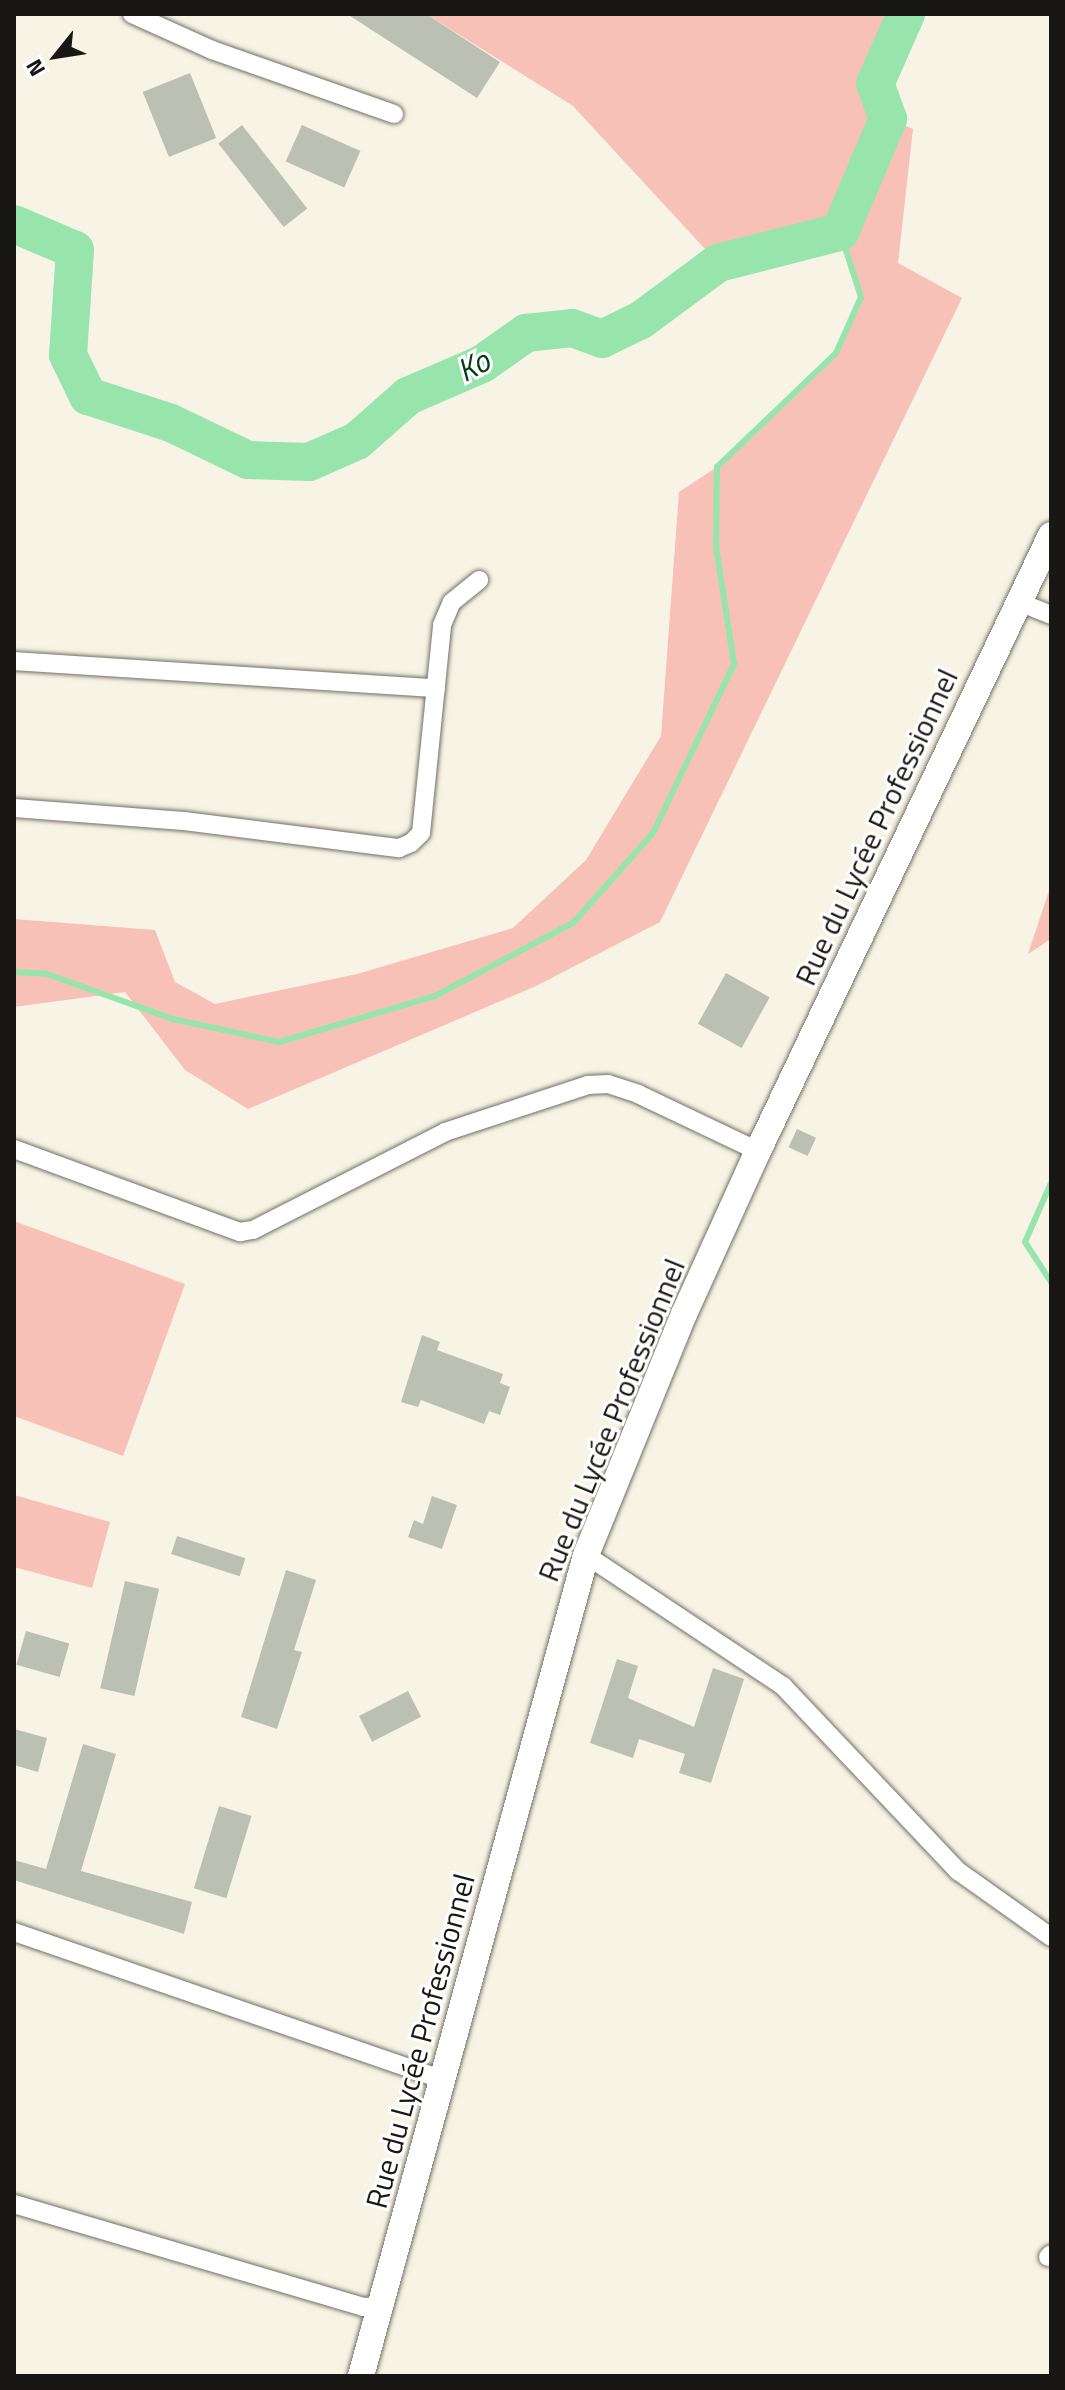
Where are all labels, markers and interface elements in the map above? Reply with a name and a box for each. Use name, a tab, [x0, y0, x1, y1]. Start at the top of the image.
north arrow	[16, 16, 96, 96]
text: N	[17, 53, 54, 83]
water label: Ko	[450, 341, 496, 389]
street label: Rue du Lycée Professionnel	[787, 663, 965, 991]
street label: Rue du Lycée Professionnel	[530, 1253, 692, 1587]
street label: Rue du Lycée Professionnel	[358, 1870, 482, 2212]

